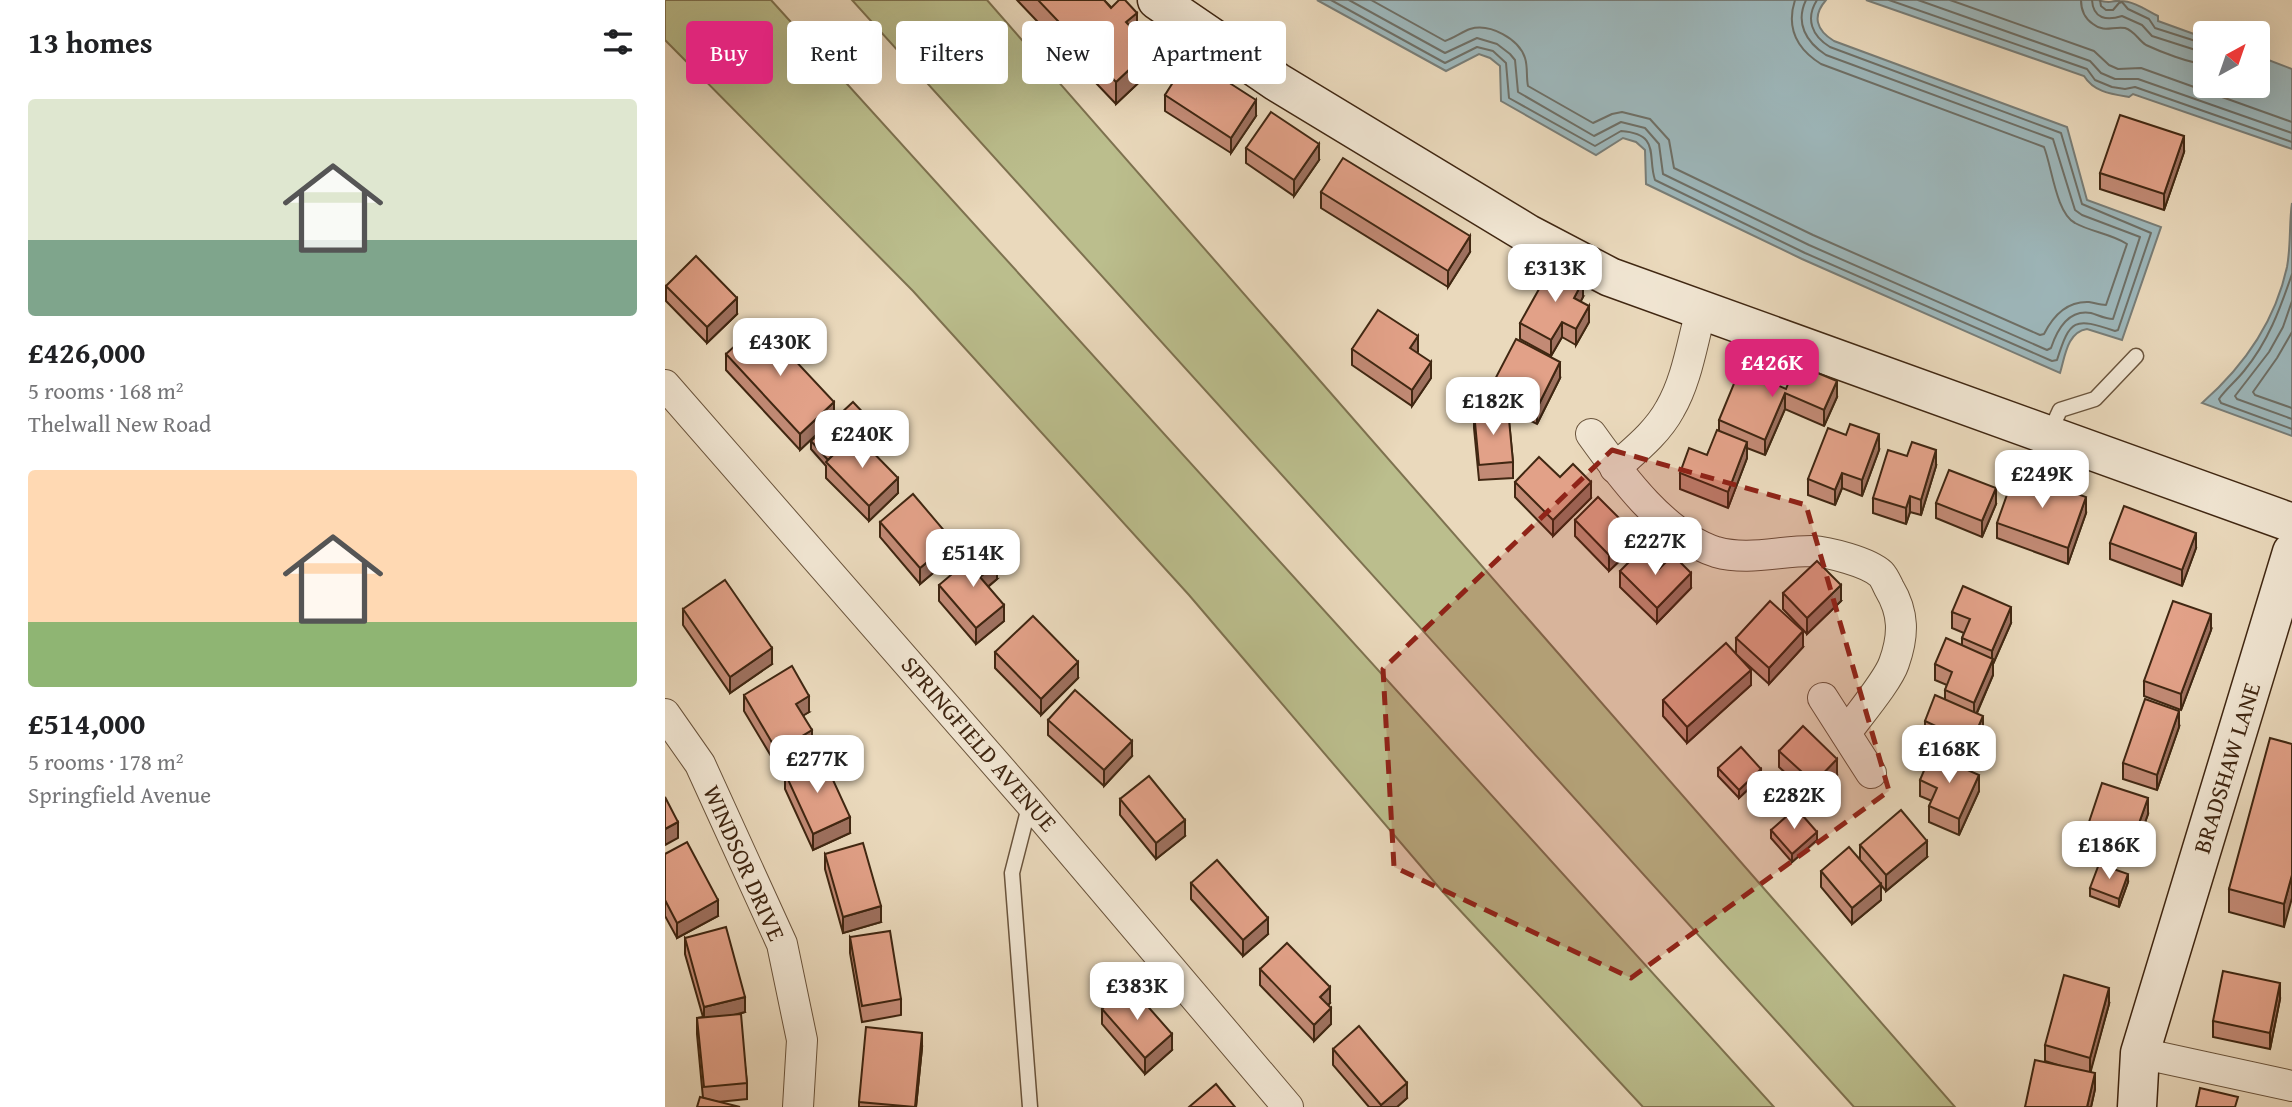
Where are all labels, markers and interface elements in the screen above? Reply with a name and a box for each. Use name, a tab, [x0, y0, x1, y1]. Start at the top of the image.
text: 13 homes	[28, 20, 153, 64]
chip: Buy	[686, 21, 773, 84]
chip: Rent	[787, 21, 882, 84]
chip: Filters	[896, 21, 1008, 84]
chip: New	[1022, 21, 1114, 84]
chip: Apartment	[1128, 21, 1286, 84]
north arrow	[2193, 21, 2270, 98]
map controls	[2193, 21, 2270, 98]
icon: filters	[599, 23, 637, 61]
icon: home	[270, 145, 396, 271]
pin: £313K	[1506, 244, 1604, 304]
text: £313K	[1524, 250, 1586, 283]
pin: £430K	[731, 318, 829, 378]
text: £430K	[749, 324, 811, 357]
text: £426,000	[28, 330, 145, 374]
pin: £426K	[1723, 340, 1821, 399]
text: £426K	[1741, 345, 1803, 378]
text: 5 rooms · 168 m²	[28, 374, 183, 407]
pin: £182K	[1444, 378, 1542, 437]
text: £182K	[1462, 383, 1524, 416]
text: Thelwall New Road	[28, 407, 211, 440]
pin: £240K	[813, 410, 911, 470]
text: £240K	[831, 416, 893, 449]
pin: £249K	[1993, 450, 2091, 510]
text: £249K	[2011, 456, 2073, 489]
icon: home	[270, 516, 396, 642]
pin: £227K	[1606, 518, 1704, 577]
text: £227K	[1624, 523, 1686, 556]
pin: £514K	[924, 530, 1022, 589]
text: £514K	[942, 535, 1004, 568]
street label: SPRINGFIELD AVENUE	[893, 648, 1066, 839]
street label: BRADSHAW LANE	[2184, 678, 2269, 858]
text: £514,000	[28, 701, 145, 745]
pin: £168K	[1900, 726, 1998, 785]
text: £168K	[1918, 731, 1980, 764]
pin: £277K	[768, 736, 866, 795]
text: £277K	[786, 741, 848, 774]
text: 5 rooms · 178 m²	[28, 745, 183, 778]
pin: £282K	[1745, 772, 1843, 831]
text: £282K	[1763, 777, 1825, 810]
text: Springfield Avenue	[28, 778, 211, 811]
street label: WINDSOR DRIVE	[694, 779, 794, 946]
pin: £186K	[2060, 822, 2158, 881]
text: £186K	[2078, 827, 2140, 860]
pin: £383K	[1088, 962, 1186, 1022]
text: £383K	[1106, 968, 1168, 1001]

